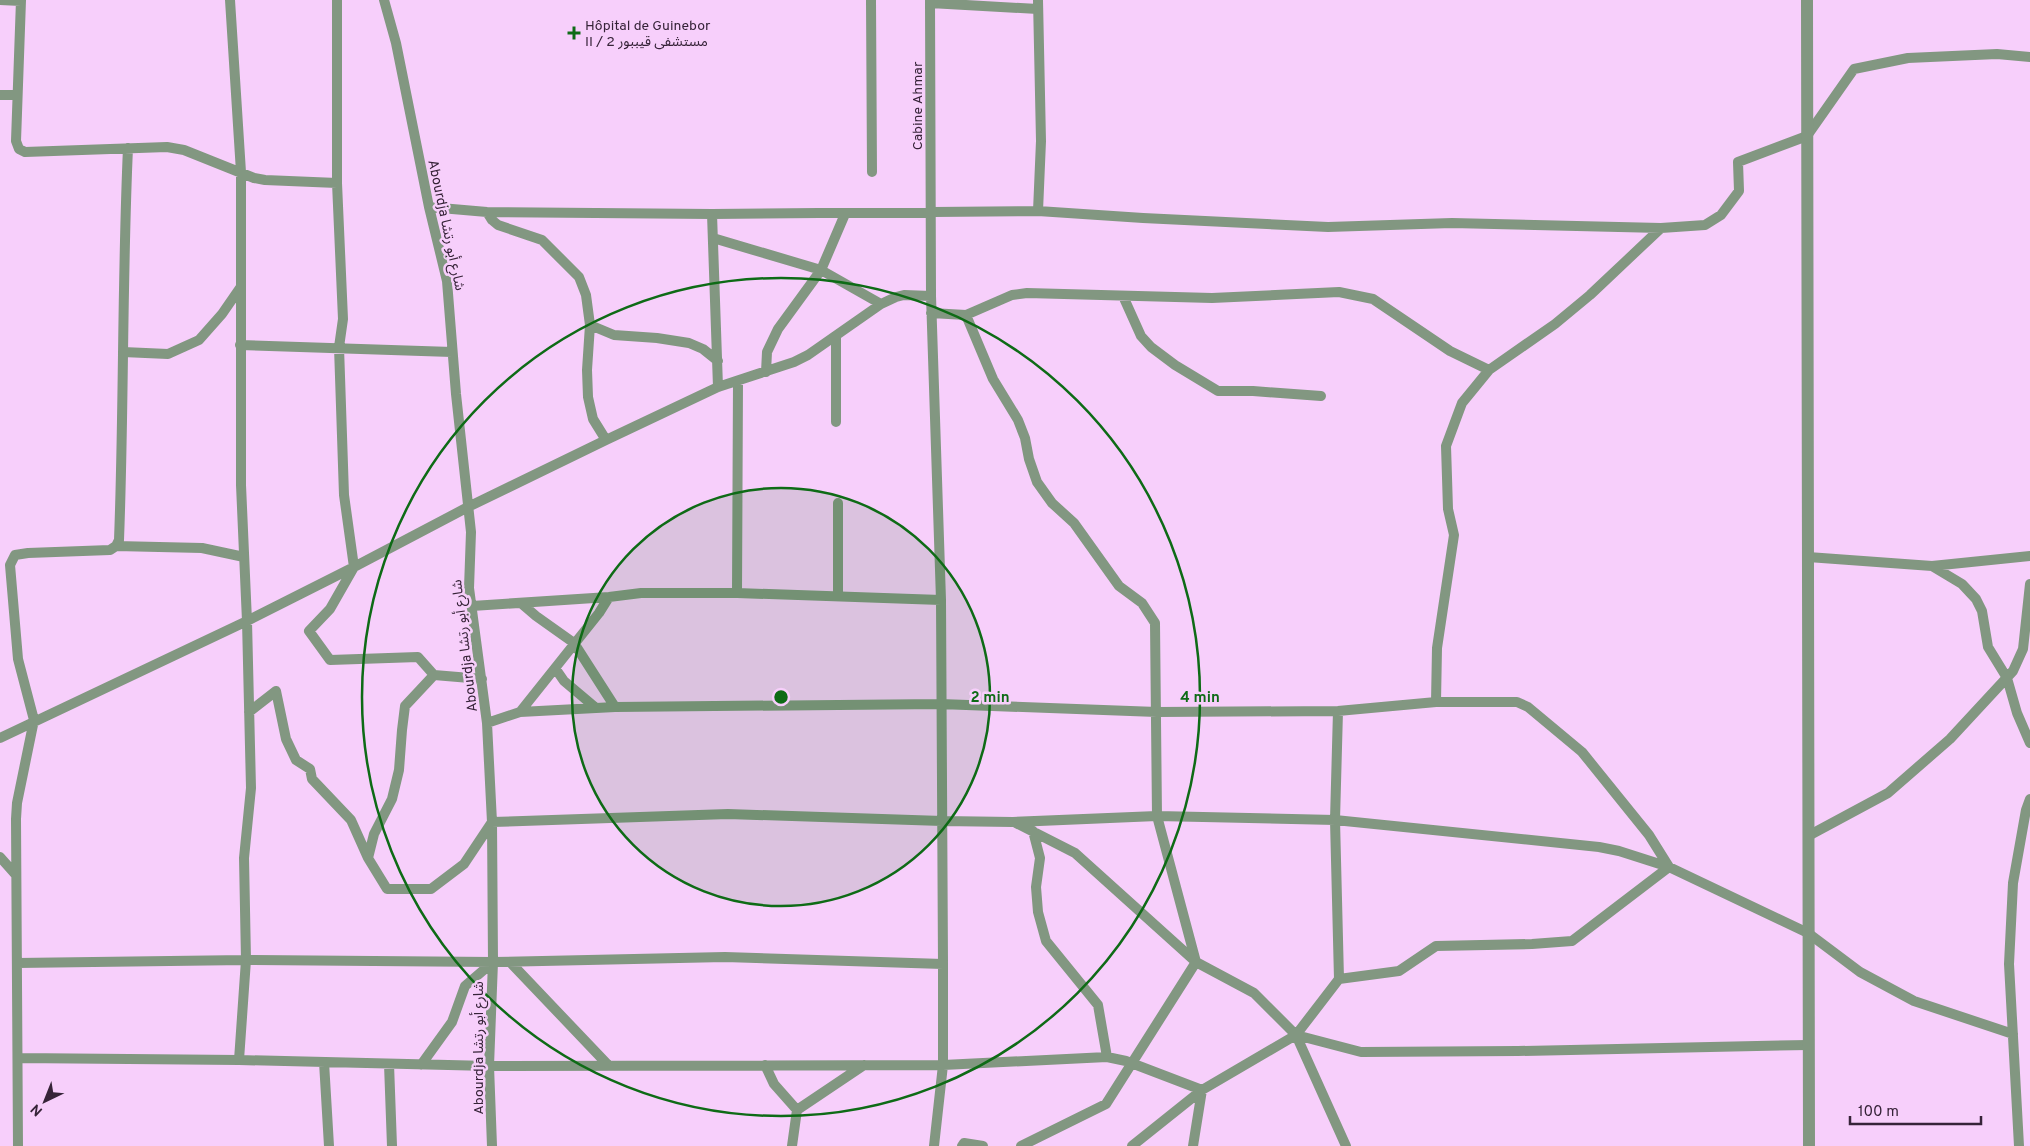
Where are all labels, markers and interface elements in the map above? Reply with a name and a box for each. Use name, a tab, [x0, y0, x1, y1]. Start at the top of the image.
place label: Hôpital de Guinebor II / مستشفى قيببور 2	[585, 18, 711, 51]
marker: Hôpital de Guinebor II / مستشفى قيببور 2	[567, 26, 581, 40]
street label: Cabine Ahmar	[910, 61, 927, 150]
street label: Abourdja شارع أبو رتشا	[422, 158, 469, 293]
street label: Abourdja شارع أبو رتشا	[447, 578, 483, 713]
centre of rings	[772, 688, 790, 706]
text: 2 min	[970, 689, 1010, 708]
text: 4 min	[1180, 689, 1220, 708]
street label: Abourdja شارع أبو رتشا	[469, 981, 489, 1115]
north arrow	[20, 1076, 70, 1126]
scale bar	[1850, 1094, 1981, 1126]
text: N	[28, 1100, 47, 1119]
text: 100 m	[1858, 1103, 1899, 1122]

